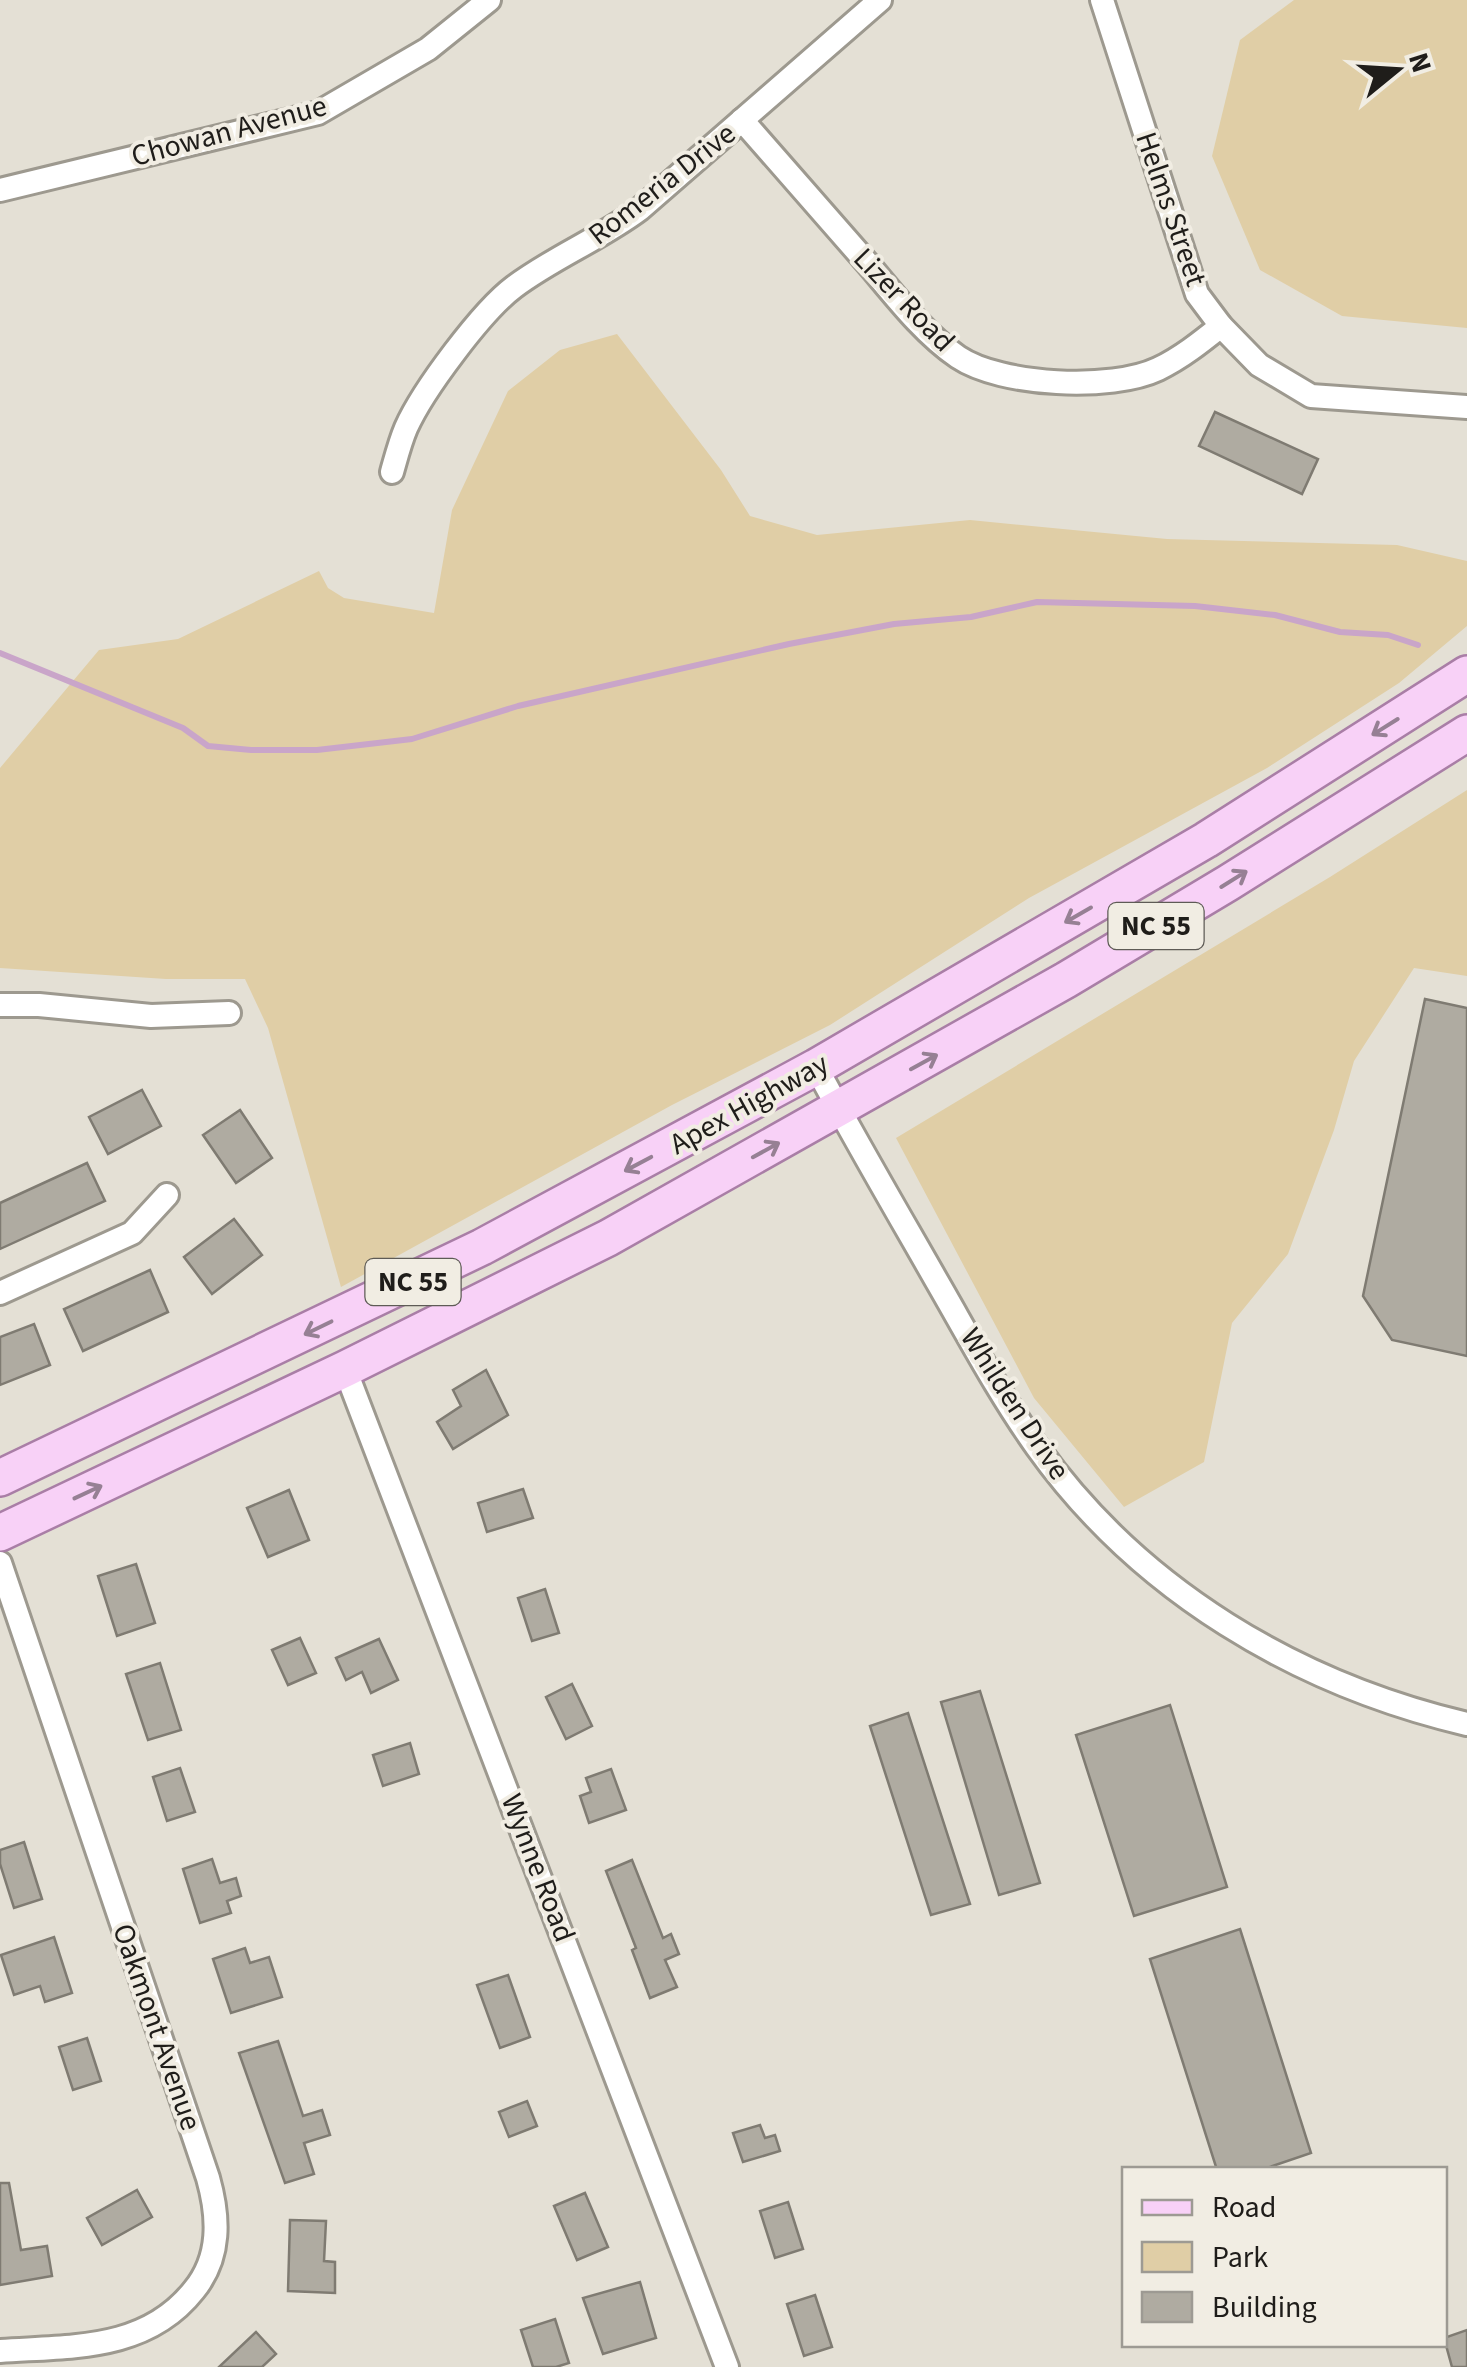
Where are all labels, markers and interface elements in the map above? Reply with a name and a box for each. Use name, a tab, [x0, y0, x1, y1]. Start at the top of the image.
north arrow	[1347, 20, 1447, 120]
text: N	[1398, 48, 1442, 78]
street label: Chowan Avenue	[126, 84, 332, 178]
street label: Romeria Drive	[579, 113, 745, 255]
street label: Helms Street	[1125, 126, 1217, 292]
street label: Lizer Road	[843, 238, 965, 362]
one-way arrow	[1371, 716, 1400, 737]
one-way arrow	[1219, 869, 1248, 889]
road number: NC 55	[1108, 903, 1204, 949]
one-way arrow	[1064, 905, 1093, 925]
street label: Apex Highway	[662, 1043, 836, 1165]
one-way arrow	[908, 1051, 938, 1071]
one-way arrow	[751, 1140, 780, 1160]
one-way arrow	[624, 1155, 654, 1174]
road number: NC 55	[366, 1259, 460, 1305]
street label: Whilden Drive	[950, 1319, 1080, 1489]
one-way arrow	[304, 1320, 334, 1339]
one-way arrow	[73, 1481, 103, 1500]
street label: Wynne Road	[490, 1788, 586, 1948]
street label: Oakmont Avenue	[102, 1918, 212, 2136]
legend	[1122, 2167, 1447, 2347]
text: Road	[1212, 2186, 1276, 2229]
text: Park	[1212, 2236, 1268, 2279]
text: Building	[1212, 2286, 1317, 2329]

